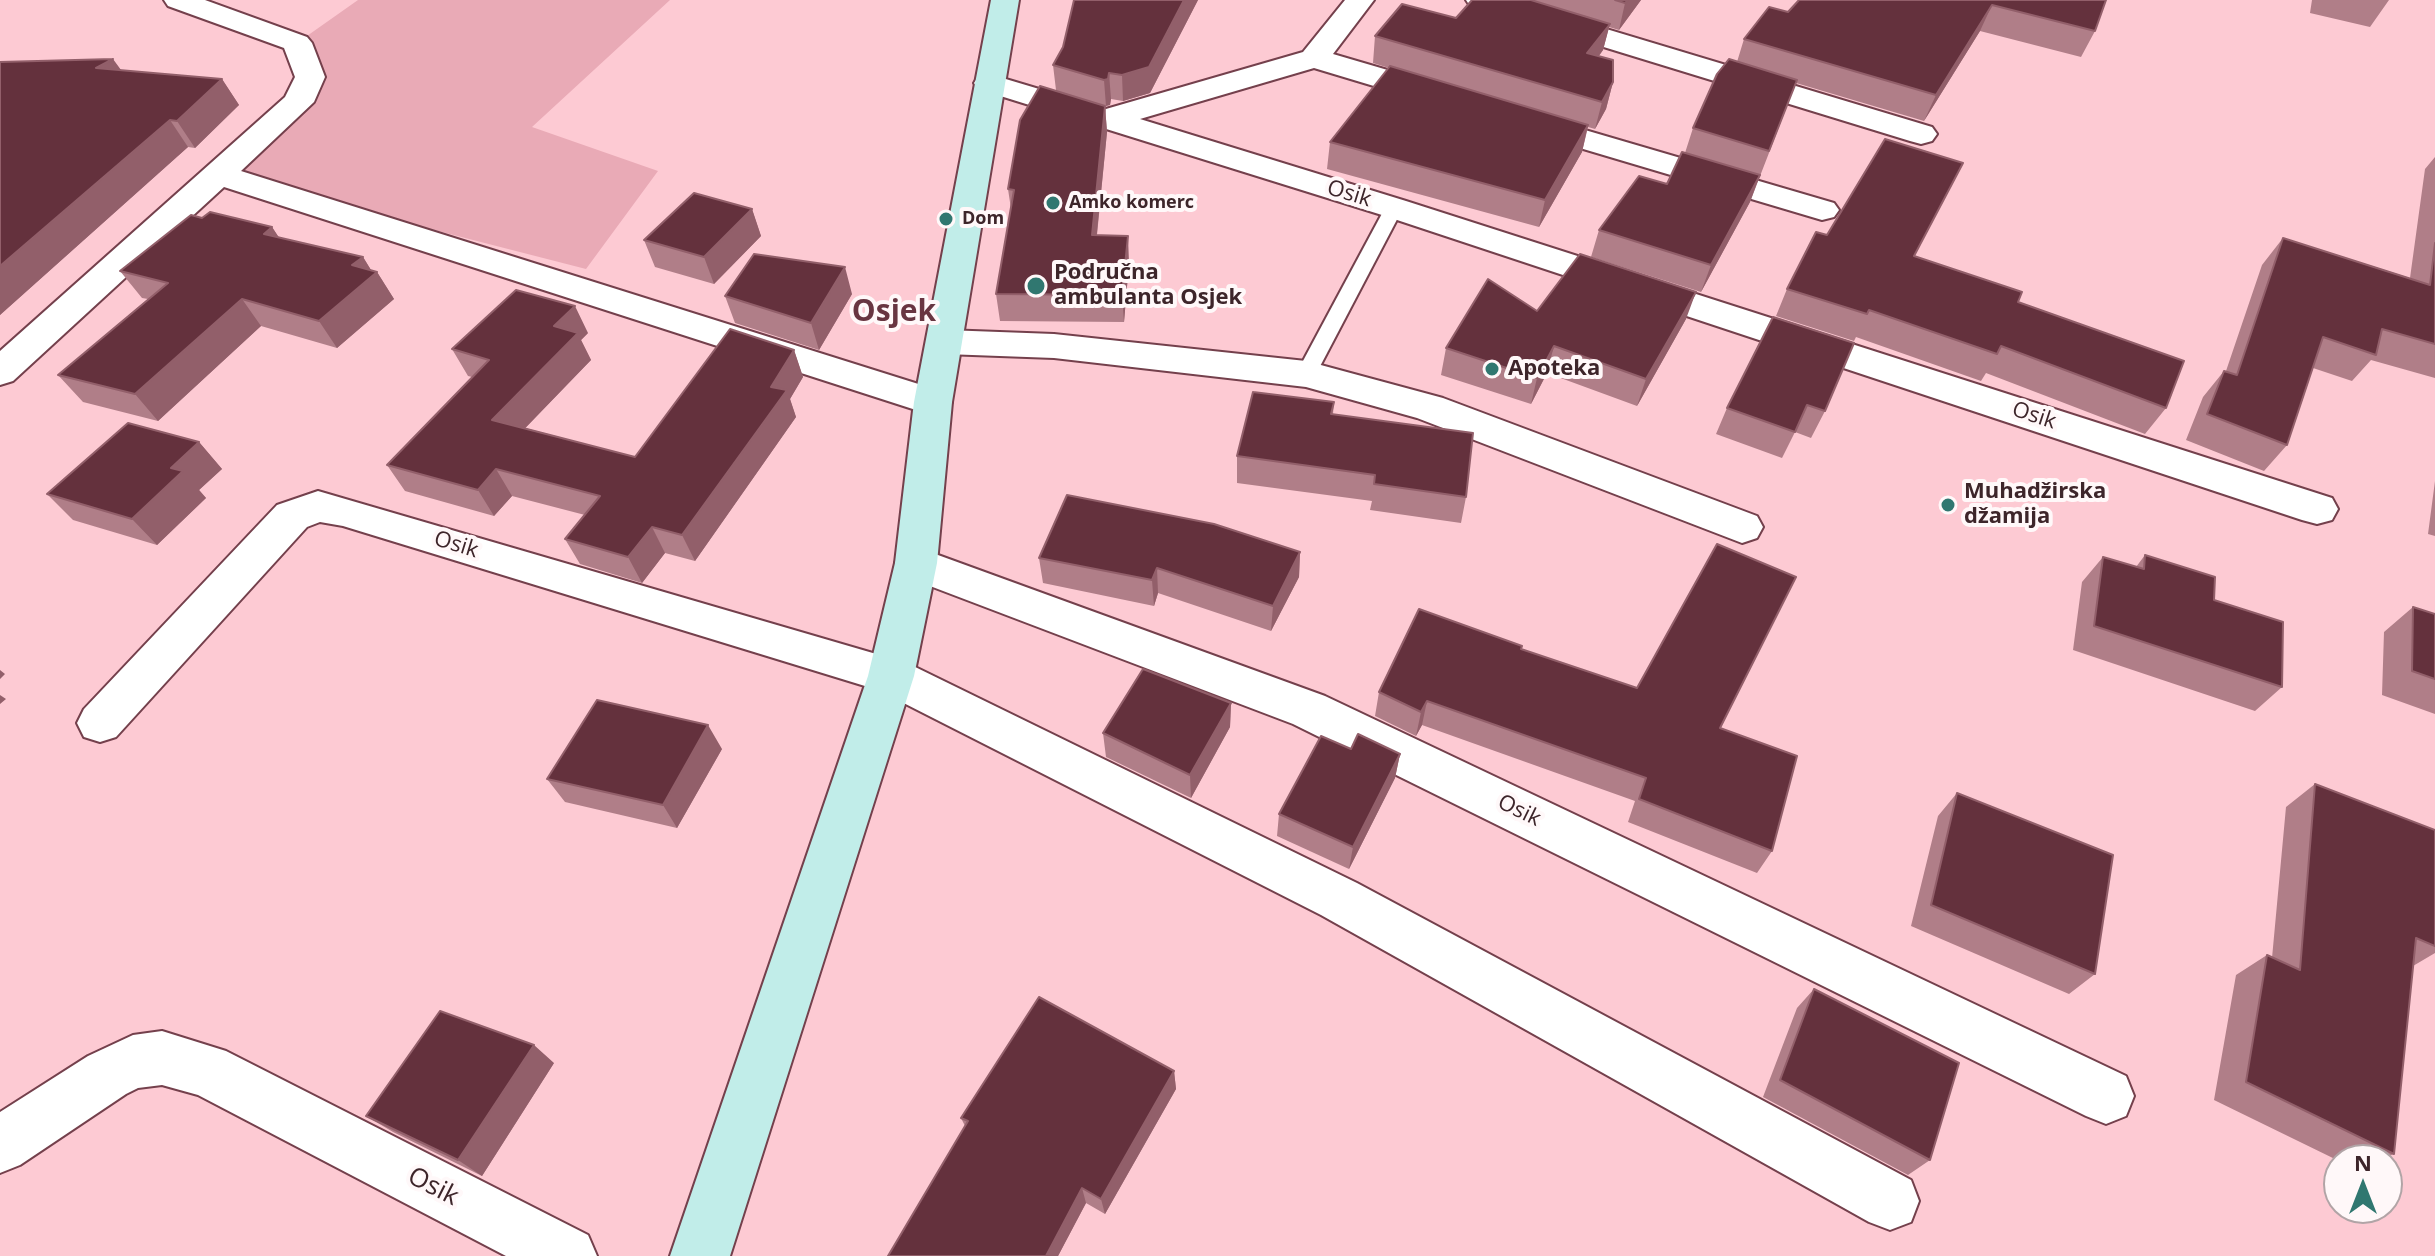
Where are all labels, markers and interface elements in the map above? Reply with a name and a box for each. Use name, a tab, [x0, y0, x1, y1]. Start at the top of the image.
street label: Osik	[1324, 175, 1374, 213]
place label: Amko komerc	[1069, 192, 1194, 214]
marker: Amko komerc	[1044, 194, 1062, 212]
place label: Dom	[962, 208, 1004, 230]
marker: Dom	[937, 210, 955, 228]
place label: Područna ambulanta Osjek	[1054, 260, 1242, 312]
marker: Područna ambulanta Osjek	[1025, 275, 1047, 297]
district label: Osjek	[852, 294, 936, 330]
place label: Apoteka	[1508, 356, 1600, 382]
marker: Apoteka	[1483, 360, 1501, 378]
street label: Osik	[2009, 397, 2059, 435]
place label: Muhadžirska džamija	[1964, 479, 2106, 530]
marker: Muhadžirska džamija	[1939, 496, 1957, 514]
street label: Osik	[431, 526, 481, 564]
street label: Osik	[1493, 789, 1545, 833]
north arrow	[2323, 1144, 2403, 1224]
text: N	[2354, 1147, 2372, 1177]
street label: Osik	[402, 1161, 464, 1213]

